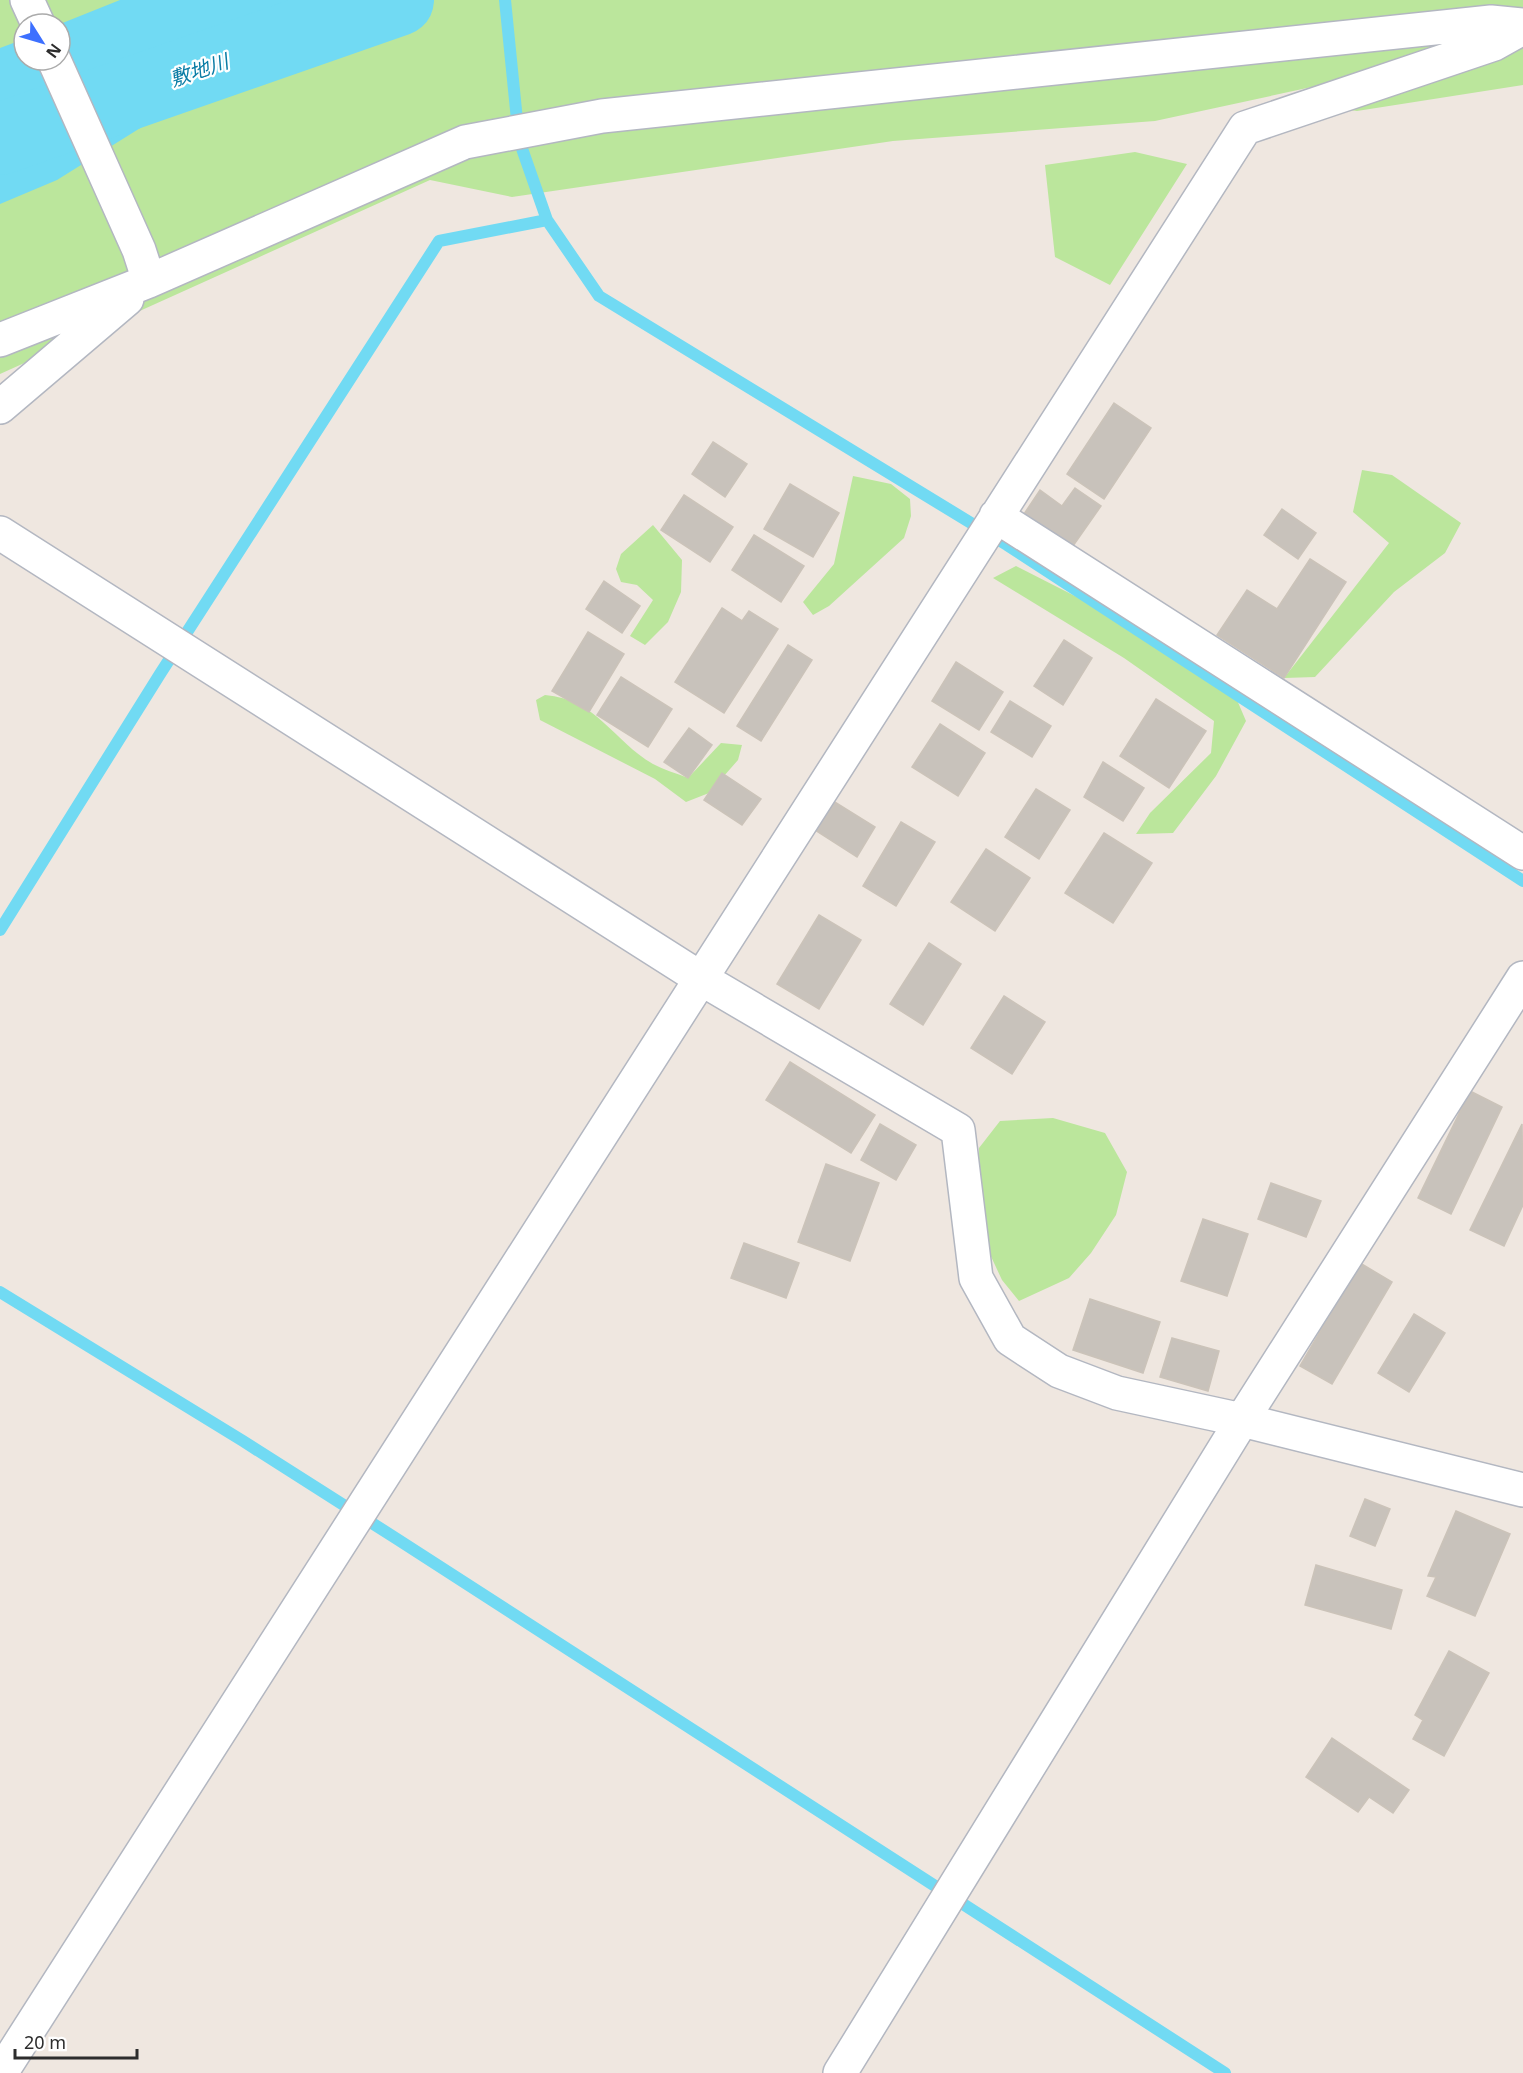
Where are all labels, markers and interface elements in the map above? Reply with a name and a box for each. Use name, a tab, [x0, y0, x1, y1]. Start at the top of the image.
north arrow	[12, 12, 72, 72]
text: N	[41, 39, 67, 63]
water label: 敷地川	[166, 47, 234, 93]
scale bar	[15, 2022, 136, 2060]
text: 20 m	[24, 2030, 66, 2054]

